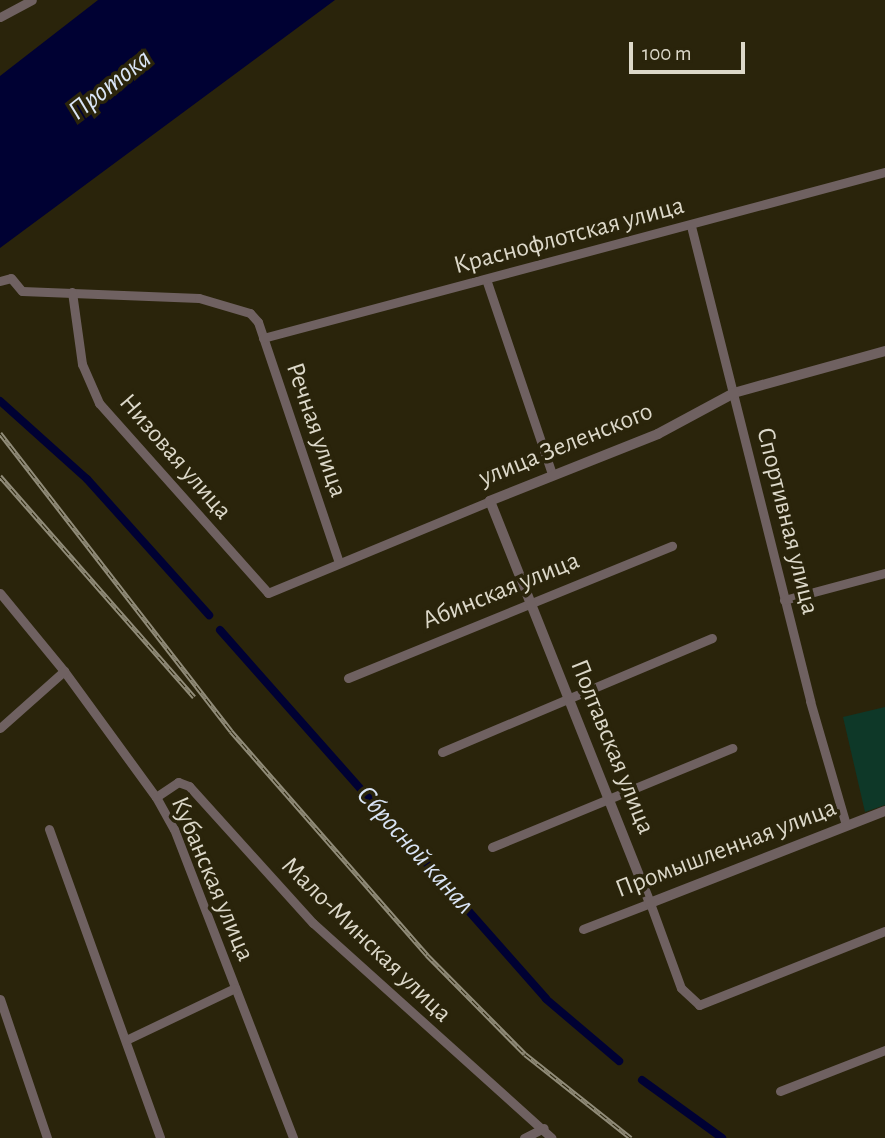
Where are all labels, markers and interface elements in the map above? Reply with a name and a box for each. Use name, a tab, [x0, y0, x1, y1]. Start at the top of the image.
scale bar	[633, 28, 748, 72]
water label: Протока	[62, 42, 158, 128]
text: 100 m	[642, 43, 692, 64]
street label: Краснофлотская улица	[450, 190, 688, 282]
street label: Речная улица	[278, 359, 354, 501]
street label: Низовая улица	[112, 388, 238, 526]
street label: улица Зеленского	[475, 396, 657, 494]
street label: Спортивная улица	[749, 424, 825, 618]
street label: Абинская улица	[418, 545, 584, 637]
street label: Полтавская улица	[563, 655, 661, 839]
water label: Сбросной канал	[349, 779, 481, 921]
street label: Кубанская улица	[163, 792, 261, 966]
street label: Промышленная улица	[611, 792, 841, 906]
street label: Мало-Минская улица	[274, 851, 458, 1029]

